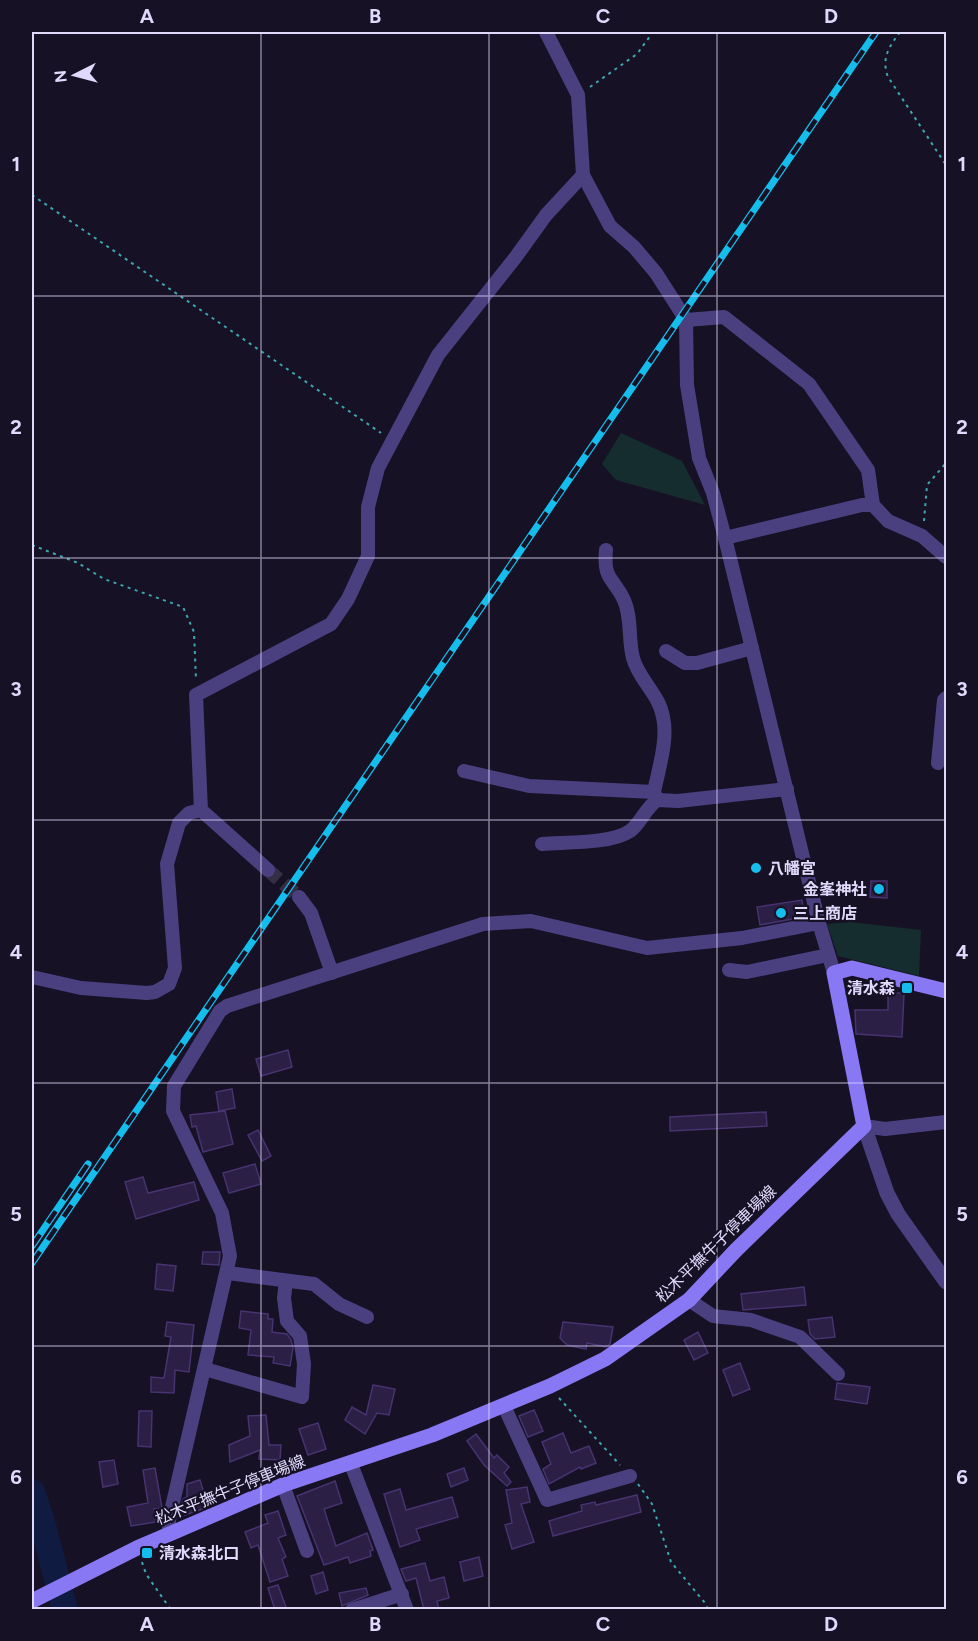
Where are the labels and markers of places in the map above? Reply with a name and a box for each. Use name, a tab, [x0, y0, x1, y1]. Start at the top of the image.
place label: 八幡宮	[768, 859, 816, 878]
marker: 八幡宮	[749, 861, 763, 875]
place label: 金峯神社	[803, 880, 867, 899]
marker: 金峯神社	[872, 882, 886, 896]
place label: 三上商店	[793, 904, 857, 923]
marker: 三上商店	[774, 906, 788, 920]
place label: 清水森	[847, 979, 895, 998]
marker: 清水森	[900, 981, 914, 995]
place label: 清水森北口	[159, 1544, 239, 1563]
marker: 清水森北口	[140, 1546, 154, 1560]

